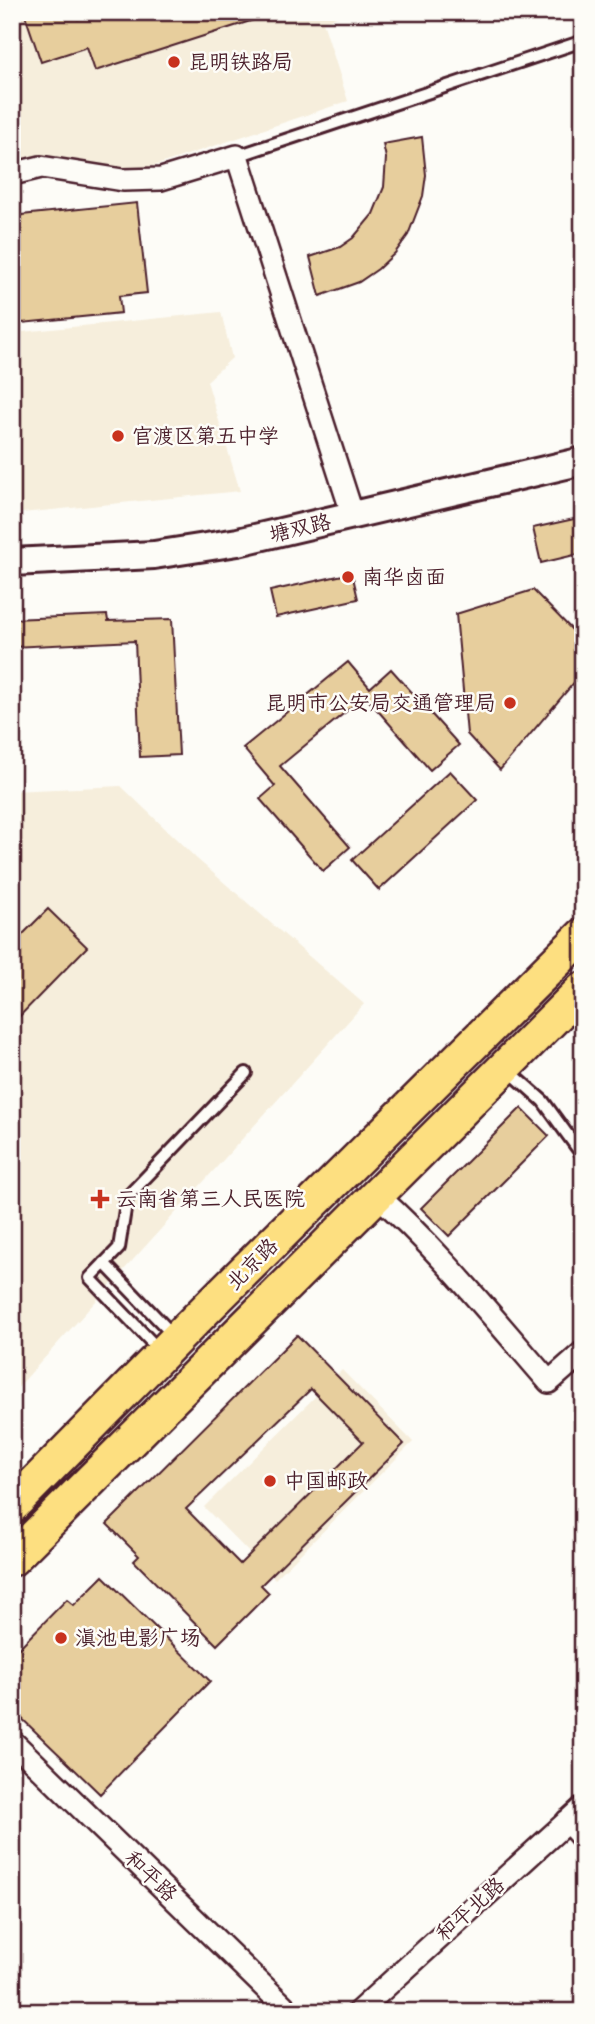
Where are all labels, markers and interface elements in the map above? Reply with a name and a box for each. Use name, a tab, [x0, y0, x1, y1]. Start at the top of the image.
place label: 昆明铁路局	[188, 43, 293, 81]
marker: 昆明铁路局	[166, 54, 182, 70]
place label: 官渡区第五中学	[132, 417, 279, 455]
marker: 官渡区第五中学	[110, 428, 126, 444]
street label: 塘双路	[265, 502, 335, 554]
place label: 南华卤面	[362, 558, 446, 596]
marker: 南华卤面	[340, 569, 356, 585]
place label: 昆明市公安局交通管理局	[265, 684, 496, 722]
marker: 昆明市公安局交通管理局	[502, 695, 518, 711]
place label: 云南省第三人民医院	[116, 1180, 305, 1218]
marker: 云南省第三人民医院	[90, 1189, 110, 1209]
street label: 北京路	[216, 1228, 288, 1300]
place label: 中国邮政	[284, 1462, 368, 1500]
marker: 中国邮政	[262, 1473, 278, 1489]
place label: 滇池电影广场	[75, 1619, 201, 1657]
marker: 滇池电影广场	[53, 1630, 69, 1646]
street label: 和平路	[115, 1840, 187, 1912]
street label: 和平北路	[426, 1867, 514, 1951]

